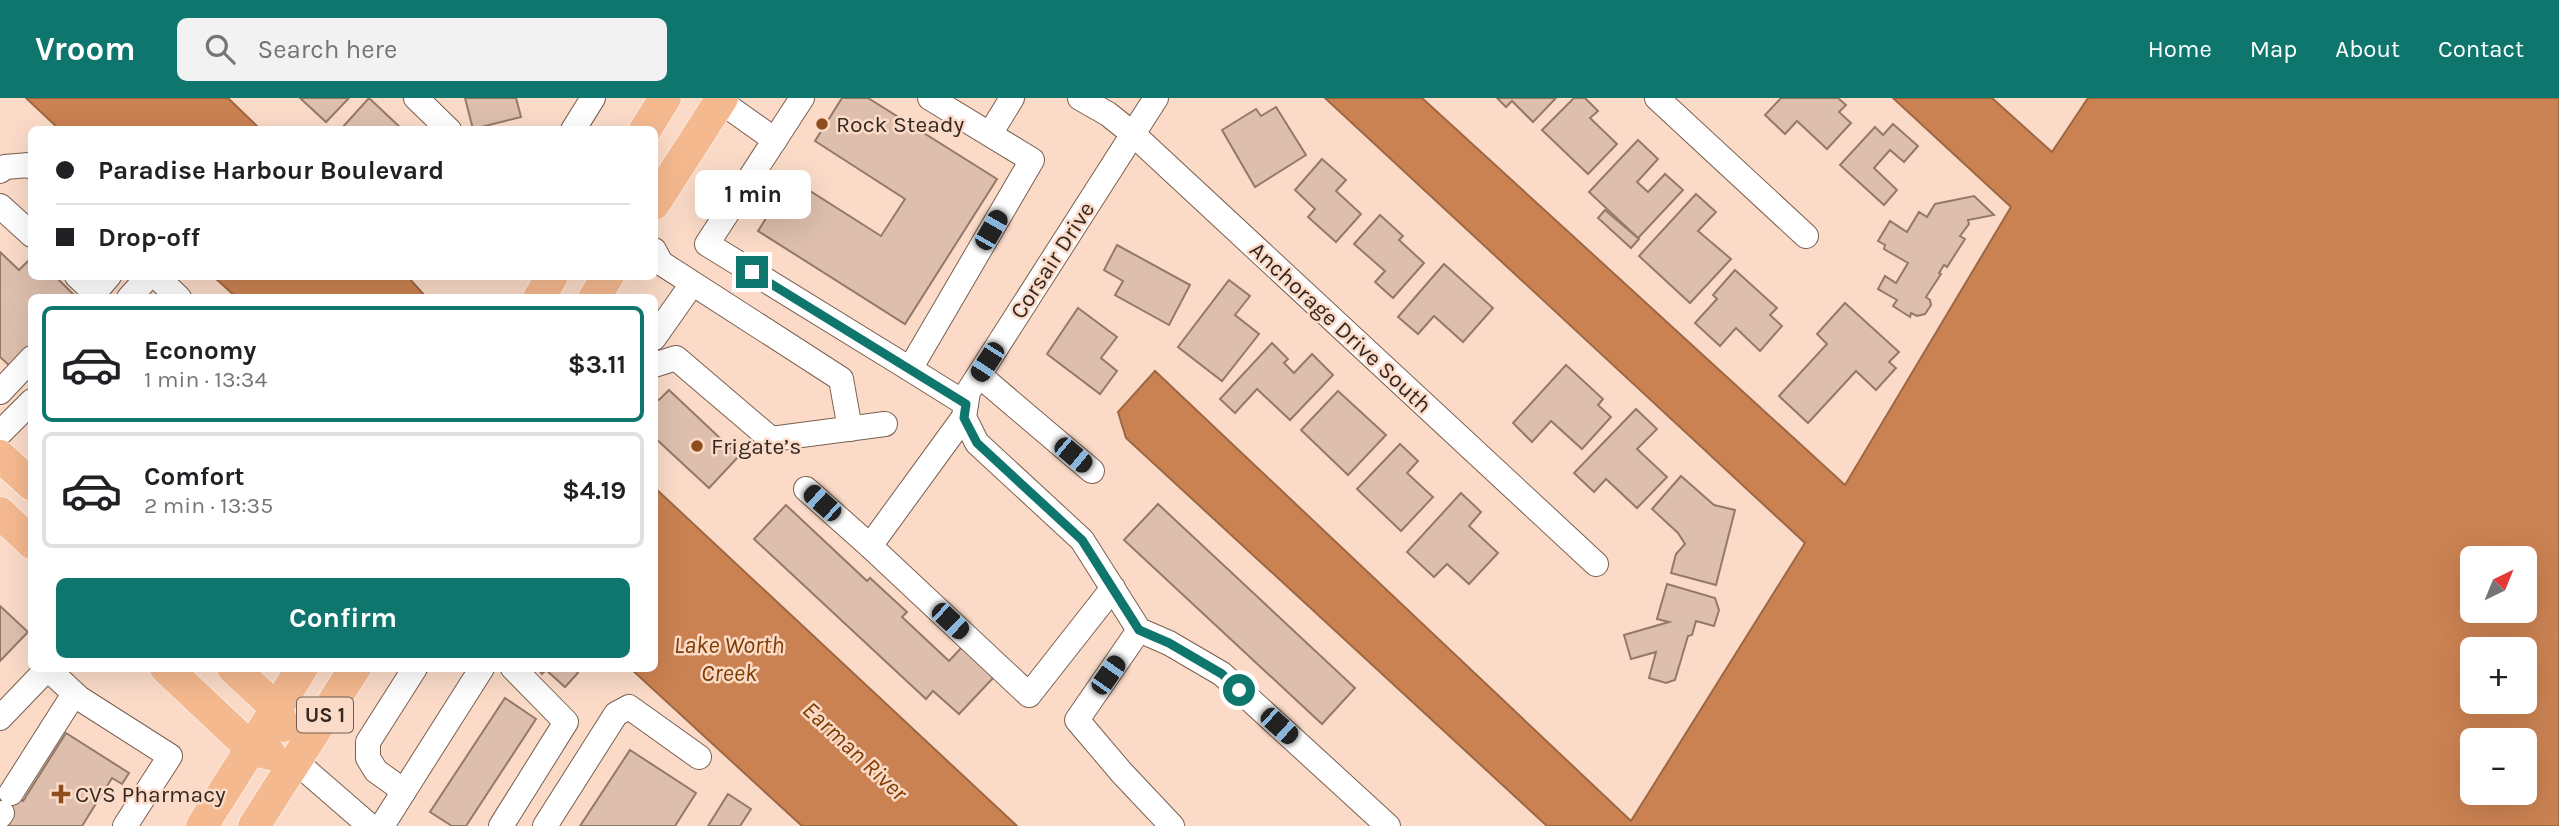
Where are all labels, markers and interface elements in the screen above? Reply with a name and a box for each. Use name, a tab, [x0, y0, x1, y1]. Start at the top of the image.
search box	[177, 18, 667, 81]
text: Vroom	[35, 30, 135, 68]
icon: search	[201, 30, 239, 68]
text: Search here	[257, 34, 397, 65]
text: Home	[2148, 35, 2212, 63]
text: Map	[2250, 35, 2297, 63]
text: About	[2335, 35, 2400, 63]
text: Contact	[2438, 35, 2524, 63]
place label: Rock Steady	[836, 111, 965, 138]
marker: Rock Steady	[814, 116, 830, 132]
text: Paradise Harbour Boulevard	[98, 155, 444, 186]
callout: 1 min	[694, 170, 810, 220]
text: 1 min	[724, 181, 782, 208]
street label: Corsair Drive	[1005, 197, 1100, 324]
car	[972, 207, 1011, 253]
text: Drop-off	[98, 222, 200, 253]
street label: Anchorage Drive South	[1244, 236, 1437, 419]
route end	[736, 256, 768, 288]
icon: car	[60, 333, 123, 396]
text: Economy	[144, 335, 256, 366]
car	[967, 339, 1008, 385]
text: $3.11	[568, 349, 626, 380]
text: 1 min · 13:34	[144, 366, 267, 393]
place label: Frigate’s	[711, 433, 801, 460]
car	[1051, 433, 1096, 477]
marker: Frigate’s	[689, 438, 705, 454]
icon: car	[60, 459, 123, 522]
text: Comfort	[144, 461, 245, 492]
text: $4.19	[562, 475, 626, 506]
car	[800, 481, 845, 525]
text: 2 min · 13:35	[144, 492, 273, 519]
north arrow	[2460, 546, 2538, 623]
map controls	[2460, 546, 2537, 805]
button: Confirm	[56, 578, 630, 658]
car	[928, 599, 973, 643]
water label: Lake Worth Creek	[674, 631, 784, 687]
button: +	[2460, 637, 2537, 714]
car	[1088, 652, 1129, 698]
route start	[1223, 674, 1255, 706]
water label: Earman River	[797, 695, 914, 807]
road number: US 1	[297, 698, 353, 732]
car	[1257, 704, 1302, 748]
button: −	[2460, 728, 2537, 805]
place label: CVS Pharmacy	[75, 781, 226, 808]
marker: CVS Pharmacy	[53, 786, 69, 802]

